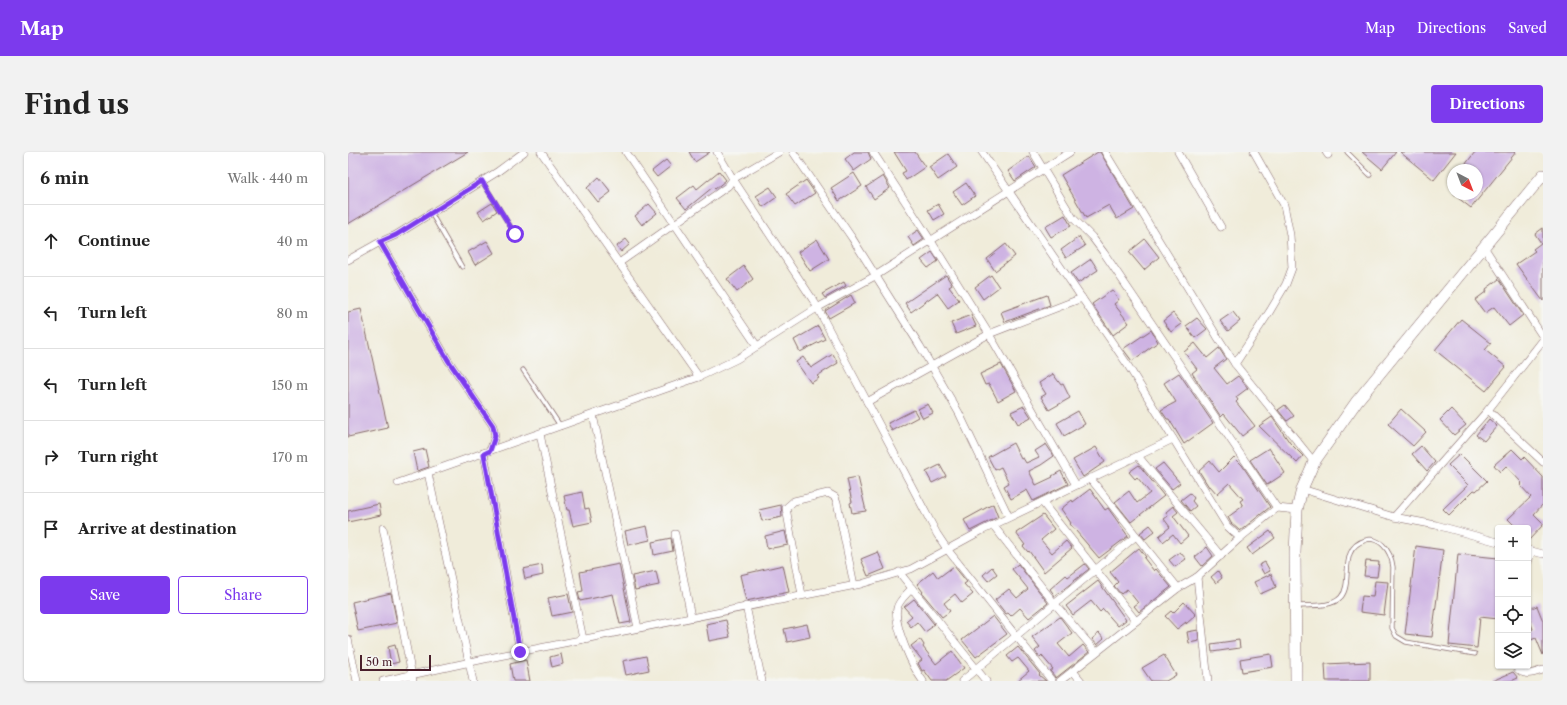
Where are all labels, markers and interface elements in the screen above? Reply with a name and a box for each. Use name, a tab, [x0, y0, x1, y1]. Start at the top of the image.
text: Map	[20, 17, 64, 40]
text: Map	[1365, 19, 1395, 37]
text: Directions	[1417, 19, 1486, 37]
text: Saved	[1508, 19, 1547, 37]
button: Directions	[1431, 85, 1543, 123]
text: Find us	[24, 87, 129, 121]
north arrow	[1447, 164, 1483, 200]
text: 6 min	[40, 168, 89, 188]
text: Walk · 440 m	[228, 170, 308, 186]
route start	[506, 225, 524, 243]
icon: ahead	[40, 230, 62, 252]
text: Continue	[78, 231, 150, 250]
text: 40 m	[277, 233, 308, 249]
icon: left	[40, 302, 62, 324]
text: Turn left	[78, 303, 147, 322]
text: 80 m	[276, 305, 308, 321]
icon: left	[40, 374, 62, 396]
text: Turn left	[78, 375, 147, 394]
text: 150 m	[272, 377, 308, 393]
icon: right	[40, 446, 62, 468]
text: Turn right	[78, 447, 158, 466]
text: 170 m	[272, 449, 308, 465]
icon: arrive	[40, 518, 62, 540]
text: Arrive at destination	[78, 519, 237, 538]
map controls	[1495, 525, 1531, 669]
button: +	[1495, 525, 1531, 561]
button: −	[1495, 561, 1531, 597]
button: Save	[40, 576, 170, 614]
button: Share	[178, 576, 308, 614]
button: locate	[1495, 597, 1531, 633]
button: layers	[1495, 633, 1531, 669]
route end	[511, 643, 529, 661]
scale bar	[360, 653, 431, 672]
text: 50 m	[366, 655, 392, 669]

